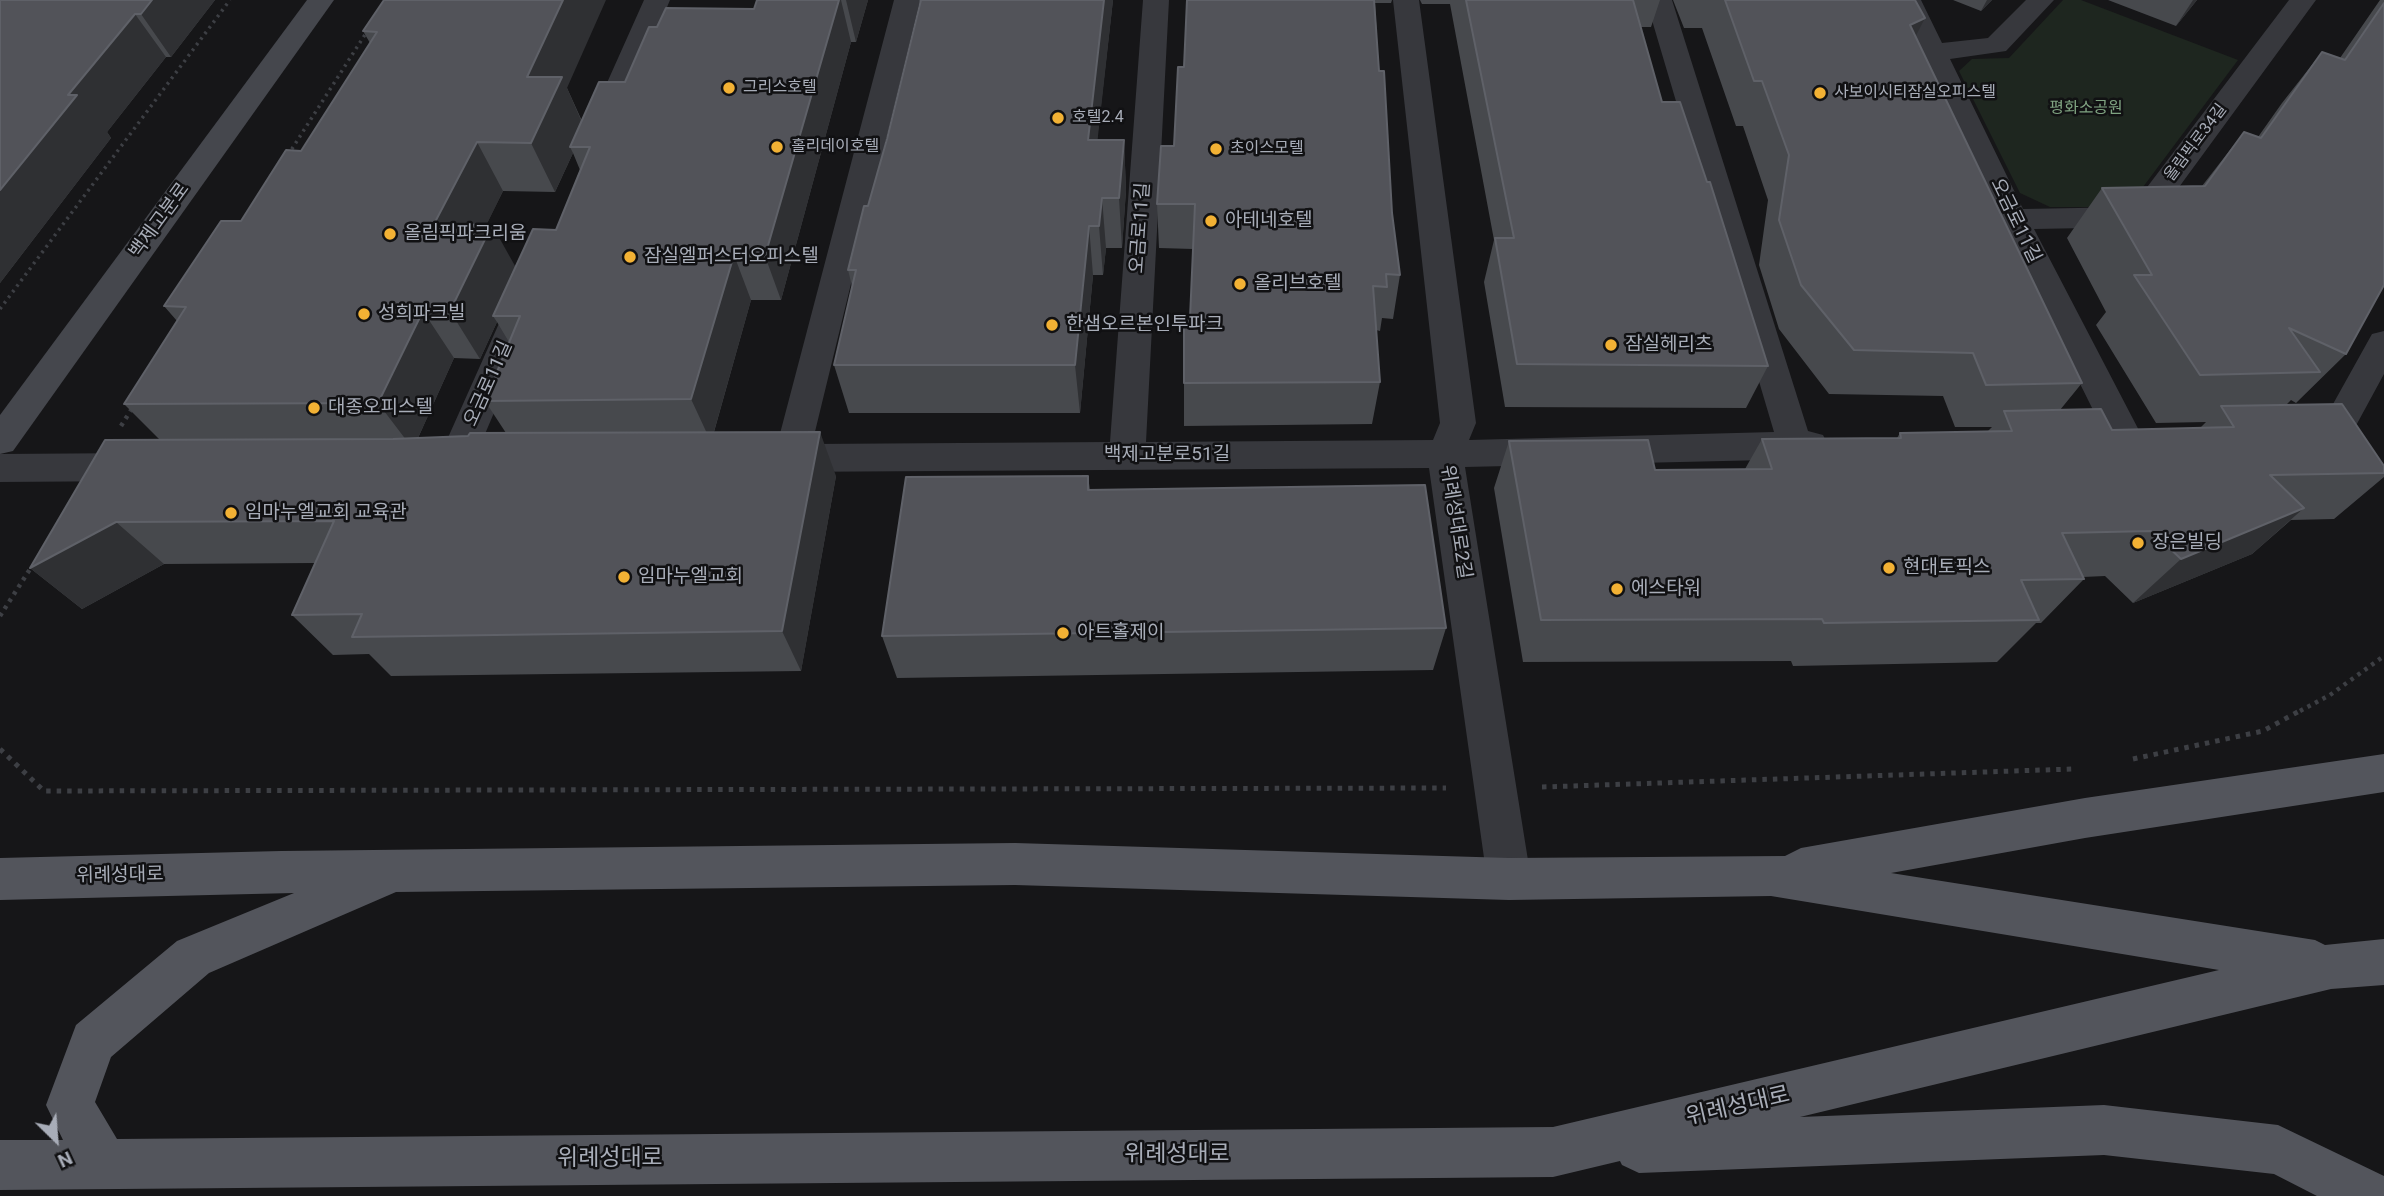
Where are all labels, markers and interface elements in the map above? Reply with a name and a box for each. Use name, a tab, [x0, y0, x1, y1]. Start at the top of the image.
place label: 그리스호텔	[743, 78, 817, 98]
marker: 그리스호텔	[721, 80, 737, 96]
place label: 사보이시티잠실오피스텔	[1834, 83, 1996, 103]
marker: 사보이시티잠실오피스텔	[1812, 85, 1828, 101]
park label: 평화소공원	[2049, 99, 2123, 119]
street label: 올림픽로34길	[2161, 101, 2231, 185]
place label: 호텔2.4	[1072, 108, 1124, 128]
marker: 호텔2.4	[1050, 110, 1066, 126]
place label: 홀리데이호텔	[791, 137, 879, 157]
marker: 홀리데이호텔	[769, 139, 785, 155]
place label: 초이스모텔	[1230, 139, 1304, 159]
marker: 초이스모텔	[1208, 141, 1224, 157]
street label: 오금로11길	[1985, 175, 2045, 267]
street label: 백제고분로	[125, 179, 195, 263]
street label: 오금로11길	[1126, 182, 1156, 274]
place label: 아테네호텔	[1225, 210, 1312, 232]
marker: 아테네호텔	[1203, 213, 1219, 229]
place label: 올림픽파크리움	[404, 223, 526, 245]
marker: 올림픽파크리움	[382, 226, 398, 242]
place label: 잠실엘퍼스터오피스텔	[644, 246, 819, 268]
marker: 잠실엘퍼스터오피스텔	[622, 249, 638, 265]
place label: 올리브호텔	[1254, 273, 1341, 295]
marker: 올리브호텔	[1232, 276, 1248, 292]
place label: 성희파크빌	[378, 303, 465, 325]
marker: 성희파크빌	[356, 306, 372, 322]
place label: 한샘오르본인투파크	[1066, 314, 1223, 336]
marker: 한샘오르본인투파크	[1044, 317, 1060, 333]
place label: 잠실헤리츠	[1625, 334, 1712, 356]
marker: 잠실헤리츠	[1603, 337, 1619, 353]
street label: 오금로11길	[460, 338, 518, 430]
place label: 대종오피스텔	[328, 397, 433, 419]
marker: 대종오피스텔	[306, 400, 322, 416]
street label: 백제고분로51길	[1104, 444, 1230, 466]
street label: 위례성대로2길	[1435, 463, 1475, 581]
place label: 임마누엘교회 교육관	[245, 502, 407, 524]
marker: 임마누엘교회 교육관	[223, 505, 239, 521]
place label: 장은빌딩	[2152, 532, 2222, 554]
marker: 장은빌딩	[2130, 535, 2146, 551]
place label: 현대토픽스	[1903, 557, 1990, 579]
marker: 현대토픽스	[1881, 560, 1897, 576]
place label: 임마누엘교회	[638, 566, 743, 588]
marker: 임마누엘교회	[616, 569, 632, 585]
place label: 에스타워	[1631, 578, 1701, 600]
marker: 에스타워	[1609, 581, 1625, 597]
place label: 아트홀제이	[1077, 622, 1164, 644]
marker: 아트홀제이	[1055, 625, 1071, 641]
street label: 위례성대로	[76, 864, 164, 888]
street label: 위례성대로	[1683, 1082, 1793, 1132]
north arrow	[21, 1105, 91, 1175]
street label: 위례성대로	[1124, 1141, 1230, 1169]
street label: 위례성대로	[557, 1145, 663, 1173]
text: N	[54, 1146, 76, 1173]

